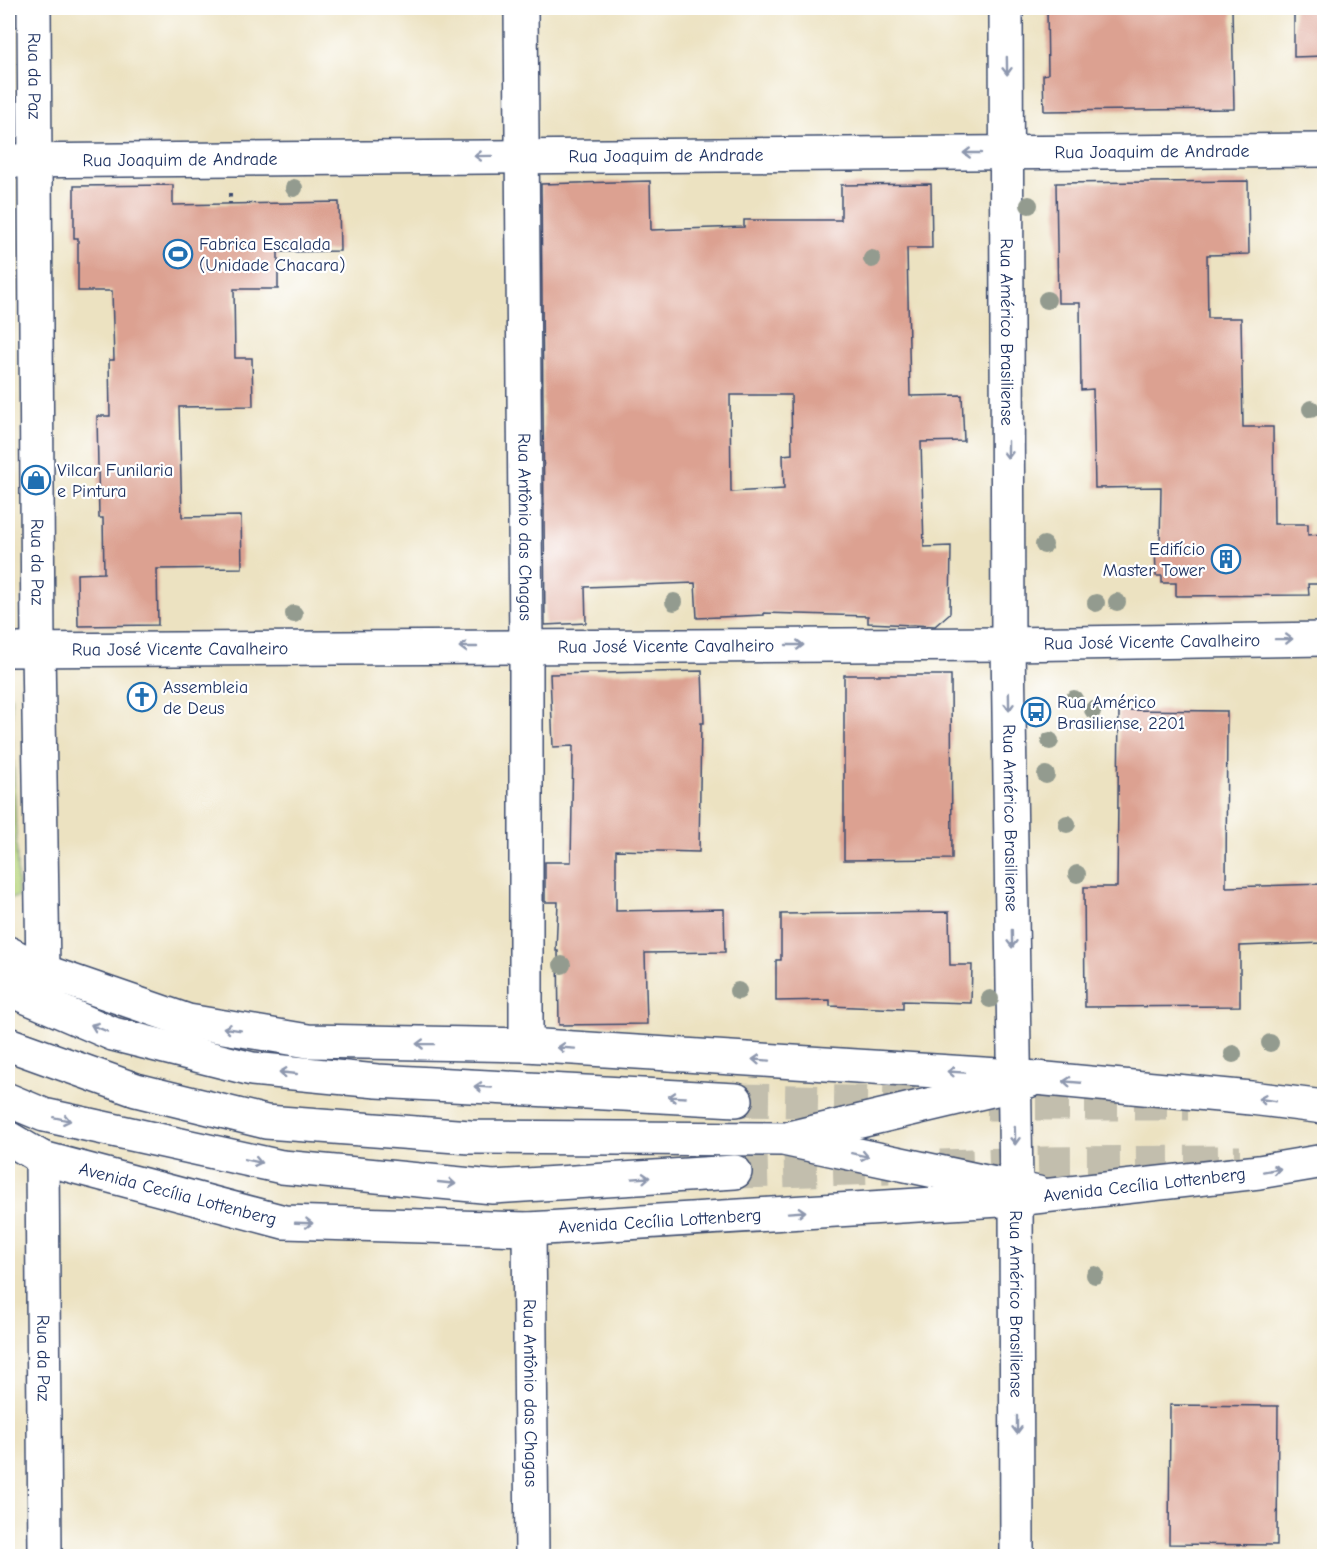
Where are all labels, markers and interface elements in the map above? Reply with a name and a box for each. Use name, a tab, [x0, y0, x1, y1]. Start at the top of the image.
street label: Rua da Paz	[24, 33, 45, 120]
one-way arrow	[1001, 55, 1013, 75]
street label: Rua Joaquim de Andrade	[1054, 140, 1250, 163]
street label: Rua Joaquim de Andrade	[568, 144, 764, 167]
one-way arrow	[963, 147, 983, 159]
street label: Rua Joaquim de Andrade	[82, 148, 278, 171]
one-way arrow	[474, 150, 494, 162]
place label: Fabrica Escalada (Unidade Chacara)	[199, 234, 345, 276]
sports icon: Fabrica Escalada (Unidade Chacara)	[162, 238, 194, 270]
street label: Rua Américo Brasiliense	[996, 238, 1018, 426]
street label: Rua Antônio das Chagas	[514, 433, 536, 621]
one-way arrow	[1002, 439, 1014, 459]
place label: Vilcar Funilaria e Pintura	[57, 460, 173, 502]
shop icon: Vilcar Funilaria e Pintura	[20, 464, 52, 496]
street label: Rua da Paz	[27, 519, 48, 606]
place label: Edifício Master Tower	[1103, 539, 1206, 581]
building icon: Edifício Master Tower	[1210, 543, 1242, 575]
street label: Rua José Vicente Cavalheiro	[1044, 630, 1260, 654]
one-way arrow	[1273, 633, 1293, 645]
street label: Rua José Vicente Cavalheiro	[558, 635, 774, 657]
street label: Rua José Vicente Cavalheiro	[72, 638, 288, 660]
one-way arrow	[784, 639, 804, 651]
one-way arrow	[458, 641, 478, 653]
place label: Assembleia de Deus	[163, 677, 248, 719]
church icon: Assembleia de Deus	[126, 681, 158, 713]
one-way arrow	[1003, 692, 1015, 712]
place label: Rua Américo Brasiliense, 2201	[1057, 692, 1185, 734]
bus stop icon: Rua Américo Brasiliense, 2201	[1020, 696, 1052, 728]
street label: Rua Américo Brasiliense	[999, 724, 1022, 912]
one-way arrow	[1006, 929, 1018, 949]
one-way arrow	[90, 1022, 108, 1033]
one-way arrow	[222, 1023, 242, 1034]
one-way arrow	[416, 1038, 436, 1049]
one-way arrow	[557, 1042, 577, 1053]
one-way arrow	[751, 1054, 771, 1065]
one-way arrow	[279, 1067, 299, 1078]
one-way arrow	[946, 1067, 966, 1078]
one-way arrow	[1063, 1076, 1083, 1087]
one-way arrow	[473, 1081, 493, 1092]
one-way arrow	[668, 1091, 688, 1102]
one-way arrow	[1257, 1094, 1277, 1105]
one-way arrow	[52, 1114, 72, 1125]
one-way arrow	[1009, 1126, 1021, 1146]
one-way arrow	[851, 1150, 870, 1162]
one-way arrow	[243, 1155, 262, 1167]
street label: Avenida Cecília Lottenberg	[77, 1158, 279, 1230]
street label: Avenida Cecília Lottenberg	[1042, 1163, 1247, 1206]
one-way arrow	[1262, 1164, 1281, 1175]
one-way arrow	[631, 1172, 651, 1183]
one-way arrow	[436, 1178, 456, 1189]
street label: Avenida Cecília Lottenberg	[558, 1204, 762, 1238]
one-way arrow	[786, 1207, 806, 1218]
street label: Rua Américo Brasiliense	[1006, 1210, 1027, 1398]
one-way arrow	[294, 1217, 314, 1228]
street label: Rua Antônio das Chagas	[519, 1299, 542, 1487]
street label: Rua da Paz	[33, 1315, 54, 1402]
one-way arrow	[1011, 1415, 1023, 1435]

